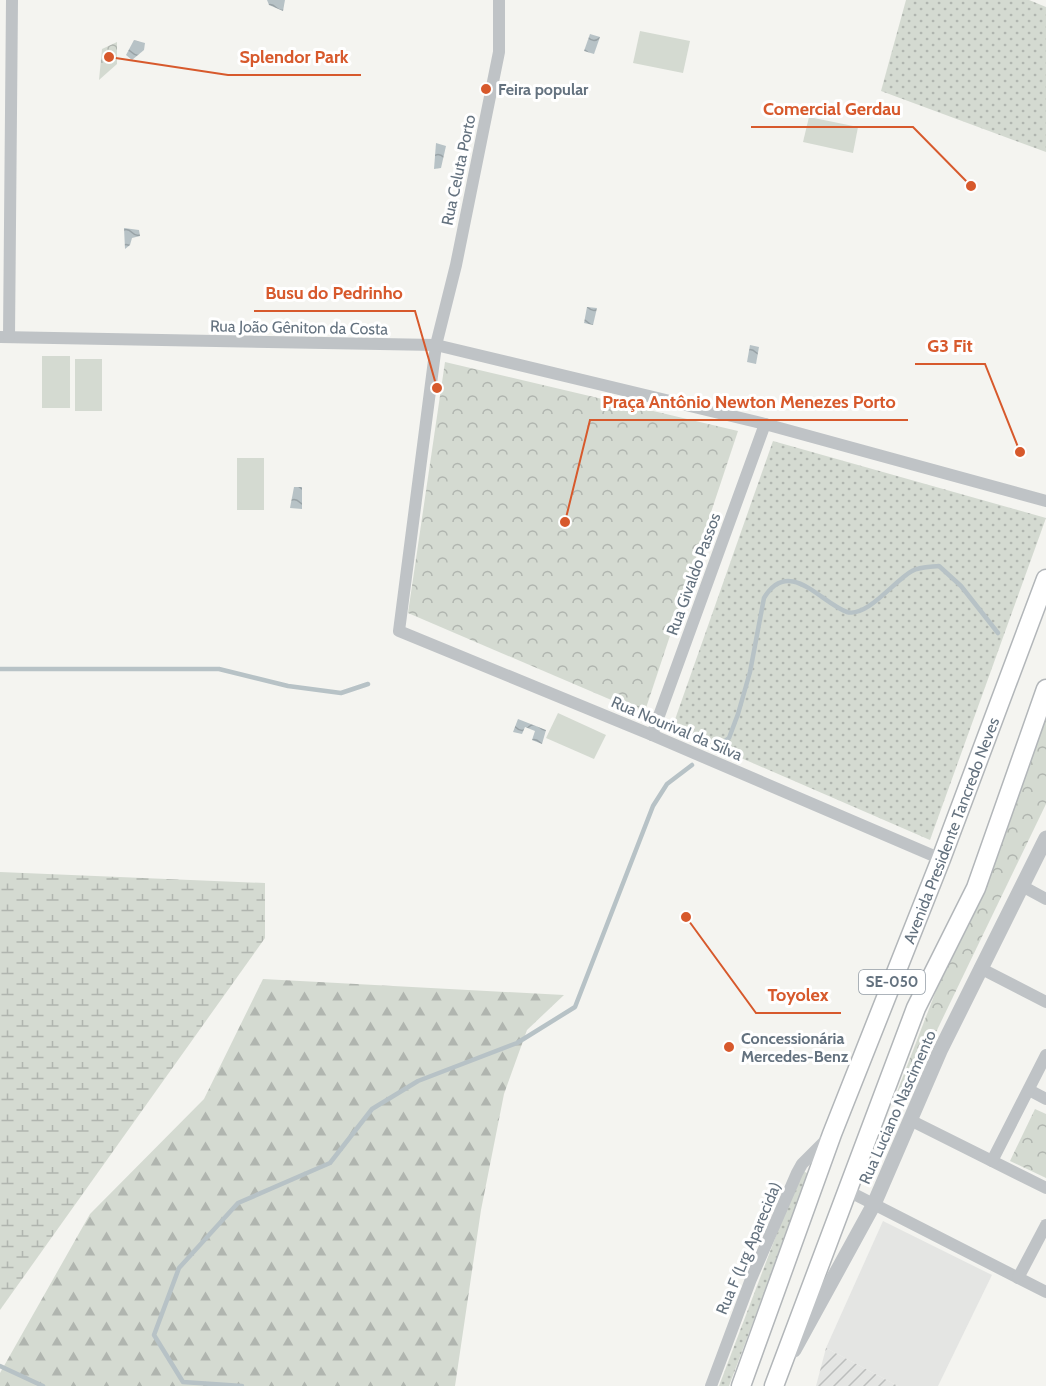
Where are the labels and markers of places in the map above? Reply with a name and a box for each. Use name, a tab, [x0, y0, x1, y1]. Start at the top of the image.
callout: Splendor Park	[228, 39, 361, 75]
place label: Feira popular	[498, 80, 589, 99]
marker: Feira popular	[479, 82, 493, 96]
callout: Comercial Gerdau	[751, 91, 913, 127]
callout: Busu do Pedrinho	[254, 275, 415, 311]
callout: G3 Fit	[915, 328, 985, 364]
callout: Praça Antônio Newton Menezes Porto	[590, 384, 908, 420]
callout: Toyolex	[756, 977, 841, 1013]
place label: Concessionária Mercedes-Benz	[741, 1029, 849, 1066]
marker: Concessionária Mercedes-Benz	[722, 1040, 736, 1054]

